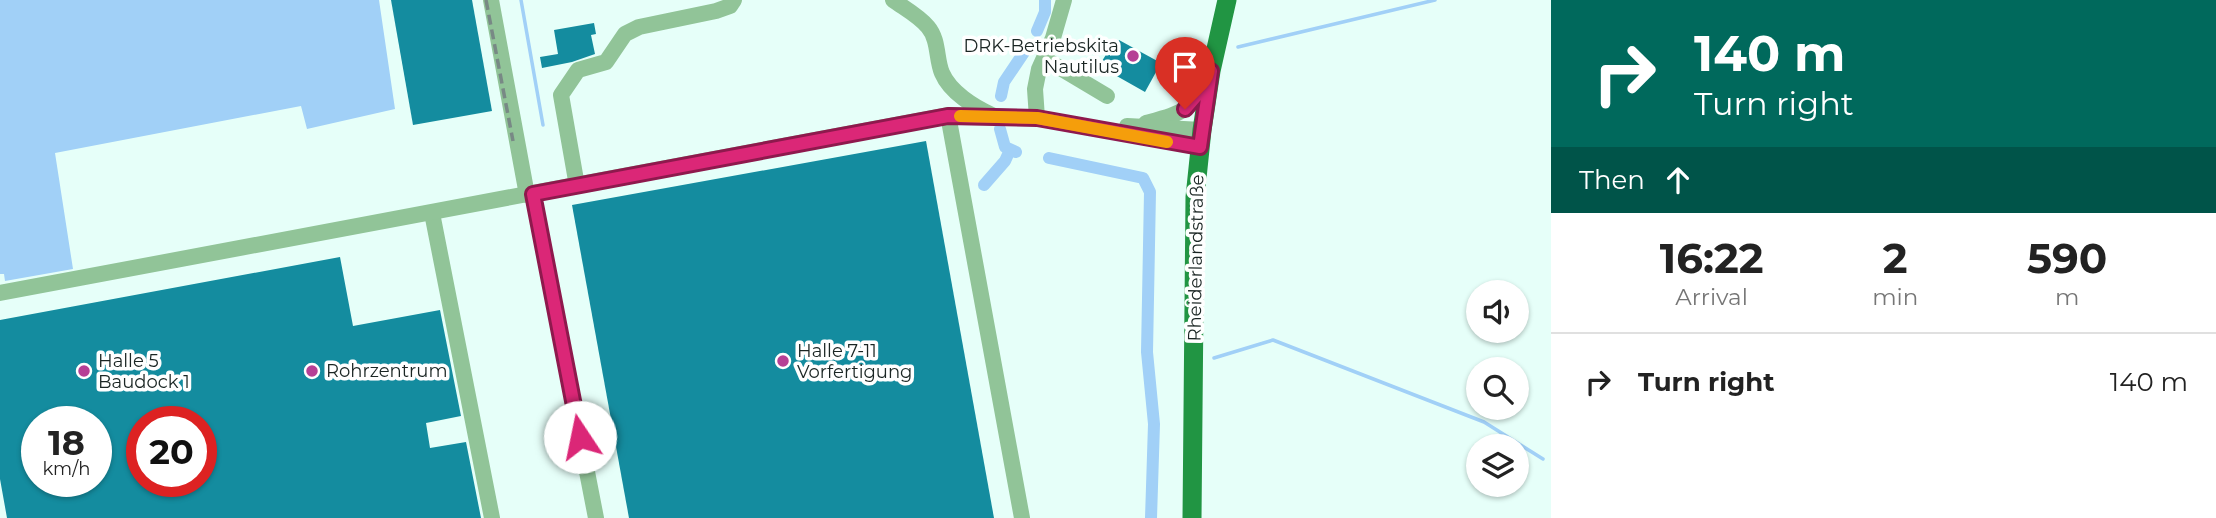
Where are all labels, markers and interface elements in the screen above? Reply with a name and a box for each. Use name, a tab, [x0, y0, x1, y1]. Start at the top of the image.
text: 140 m	[1694, 24, 1846, 83]
icon: right	[1579, 28, 1670, 119]
place label: DRK-Betriebskita Nautilus	[963, 35, 1119, 78]
pin	[1155, 37, 1215, 109]
marker: DRK-Betriebskita Nautilus	[1125, 48, 1141, 64]
icon: arrive	[1166, 48, 1204, 86]
text: Turn right	[1694, 84, 1854, 123]
icon: ahead	[1659, 161, 1697, 199]
text: Then	[1579, 164, 1645, 196]
street label: Rheiderlandstraße	[1184, 174, 1208, 342]
text: 16:22	[1660, 232, 1763, 284]
text: 2	[1883, 232, 1908, 284]
text: 590	[2027, 232, 2107, 284]
map controls	[1466, 280, 1529, 497]
button: sound	[1466, 280, 1529, 343]
text: Arrival	[1675, 283, 1748, 311]
text: min	[1872, 283, 1918, 311]
text: m	[2055, 283, 2079, 311]
place label: Halle 7-11 Vorfertigung	[797, 340, 912, 383]
place label: Halle 5 Baudock 1	[98, 350, 190, 393]
marker: Halle 7-11 Vorfertigung	[775, 353, 791, 369]
button: search	[1466, 357, 1529, 420]
place label: Rohrzentrum	[326, 360, 447, 382]
marker: Halle 5 Baudock 1	[76, 363, 92, 379]
marker: Rohrzentrum	[304, 363, 320, 379]
icon: right	[1579, 363, 1617, 401]
text: Turn right	[1638, 366, 1774, 398]
text: 140 m	[2110, 366, 2188, 398]
position arrow	[543, 400, 617, 474]
speed limit sign: 20	[126, 406, 217, 497]
text: 18	[48, 421, 85, 464]
button: layers	[1466, 434, 1529, 497]
text: km/h	[42, 458, 91, 480]

